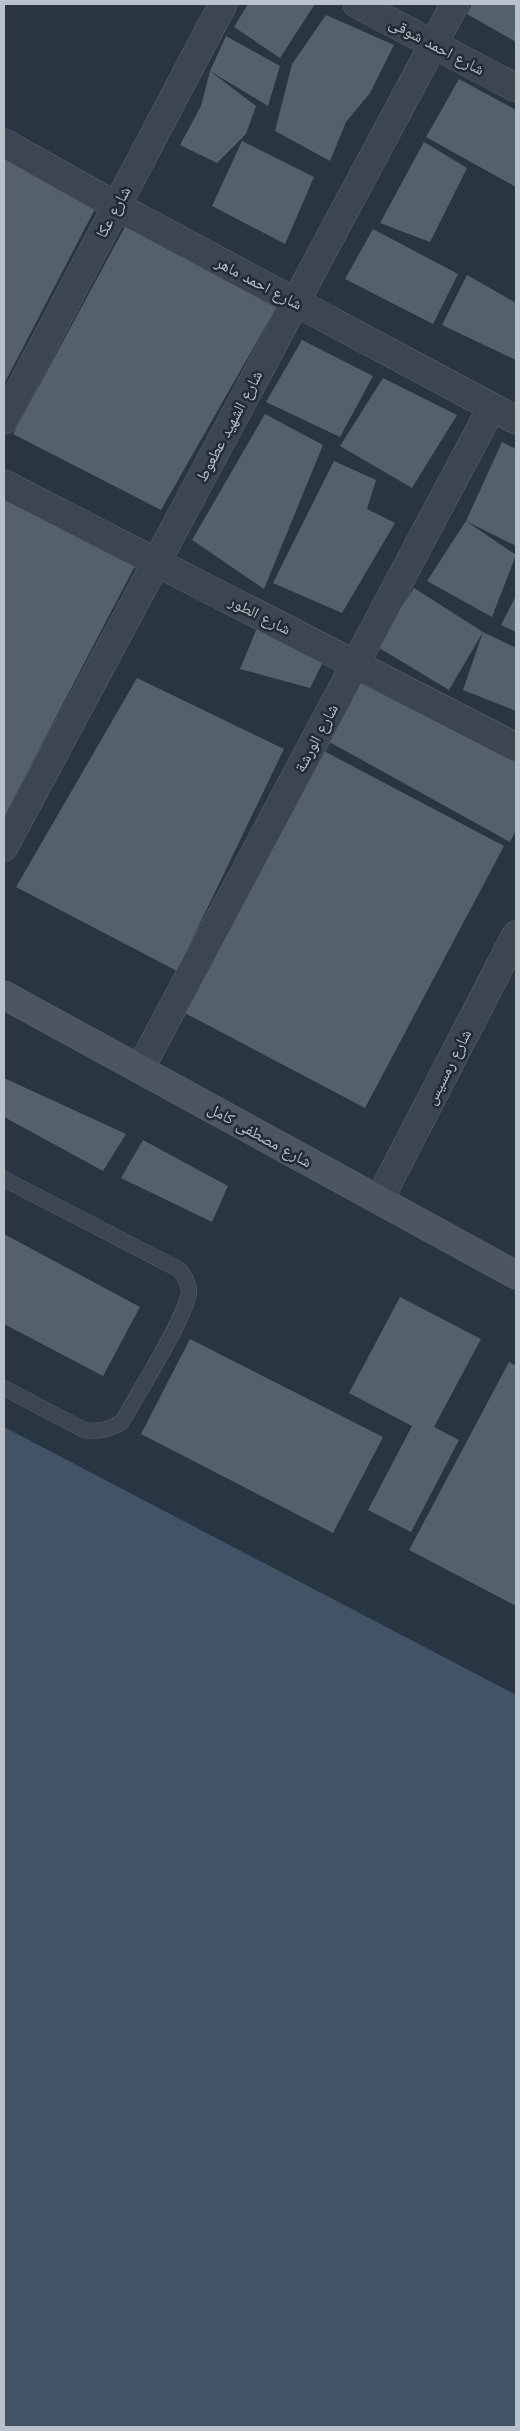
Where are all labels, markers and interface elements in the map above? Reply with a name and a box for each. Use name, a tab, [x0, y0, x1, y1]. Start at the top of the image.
street label: شارع احمد شوقى	[386, 13, 488, 80]
street label: شارع عكا	[92, 183, 135, 241]
street label: شارع احمد ماهر	[211, 252, 306, 315]
street label: شارع الشهيد عطعوط	[192, 367, 267, 485]
street label: شارع الطور	[225, 591, 294, 640]
street label: شارع الورشة	[290, 701, 343, 776]
street label: شارع رمسيس	[421, 1026, 476, 1108]
street label: شارع مصطفى كامل	[204, 1099, 315, 1172]

